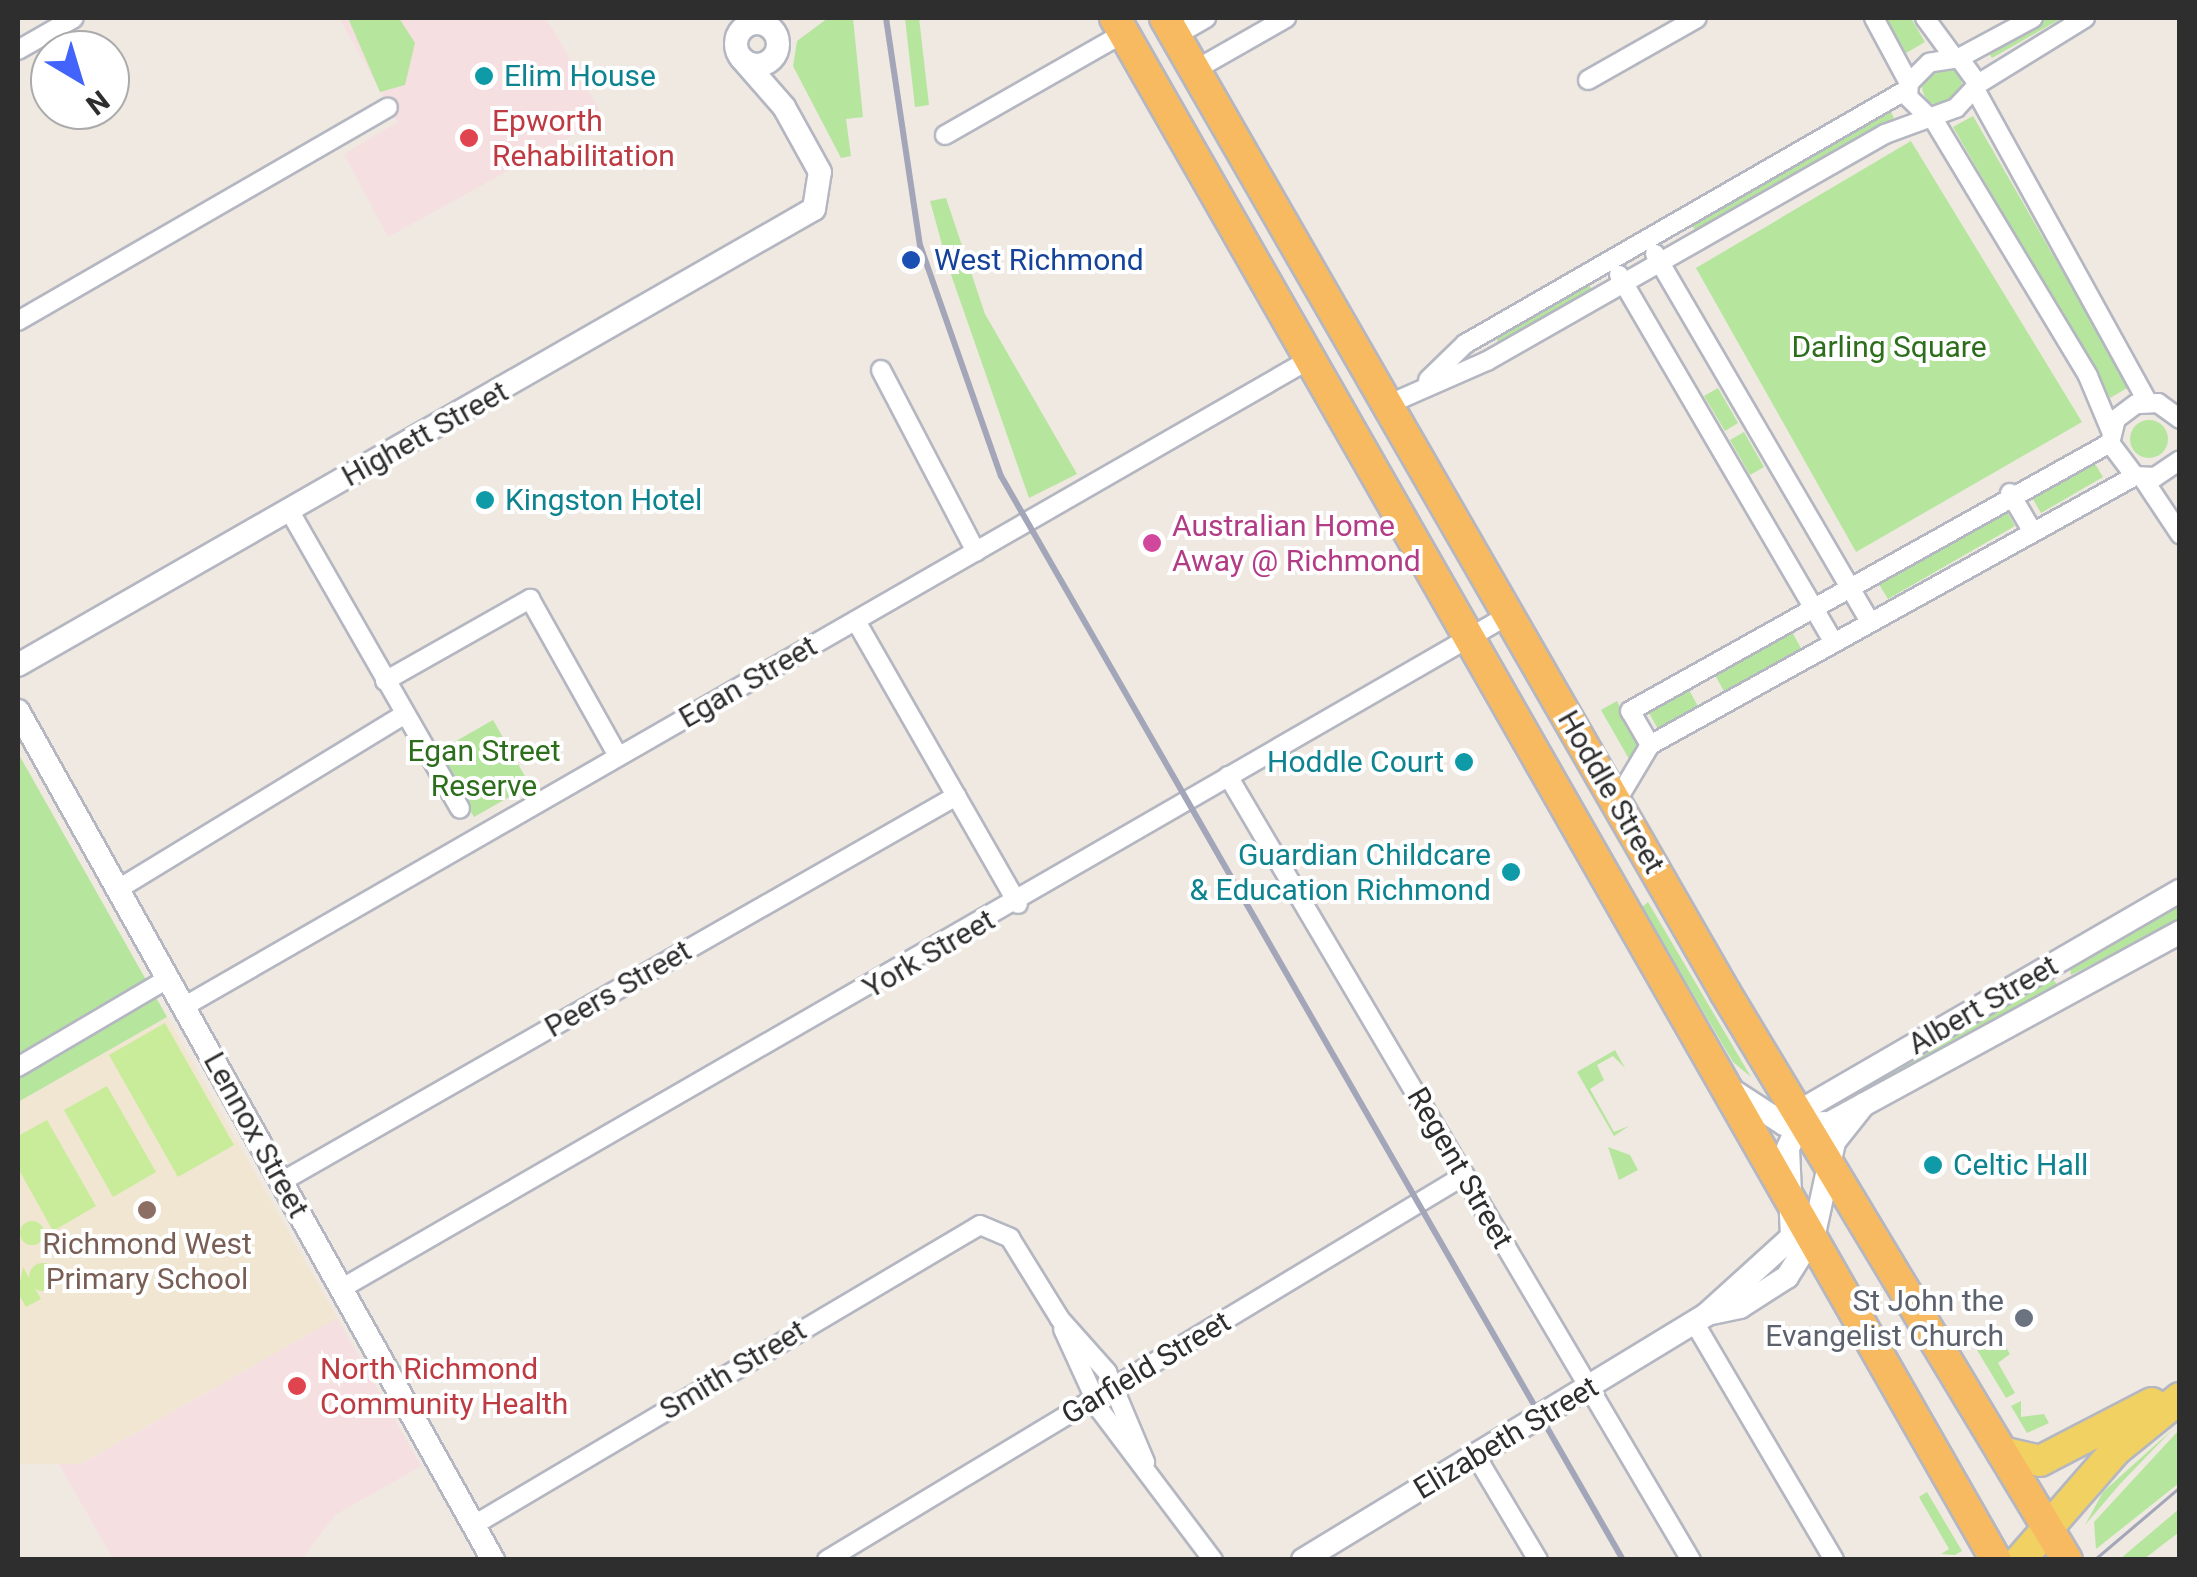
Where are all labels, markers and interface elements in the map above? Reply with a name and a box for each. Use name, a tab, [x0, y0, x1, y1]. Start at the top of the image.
north arrow	[30, 30, 130, 130]
place label: Elim House	[504, 58, 656, 94]
marker: Elim House	[473, 65, 495, 87]
text: N	[80, 83, 115, 122]
place label: Epworth Rehabilitation	[492, 103, 675, 174]
marker: Epworth Rehabilitation	[456, 125, 482, 151]
place label: West Richmond	[934, 242, 1144, 278]
marker: West Richmond	[898, 247, 924, 273]
park label: Darling Square	[1791, 329, 1987, 365]
street label: Highett Street	[336, 374, 514, 494]
place label: Kingston Hotel	[505, 482, 702, 518]
marker: Kingston Hotel	[474, 489, 496, 511]
place label: Australian Home Away @ Richmond	[1172, 508, 1421, 578]
marker: Australian Home Away @ Richmond	[1141, 532, 1163, 554]
street label: Egan Street	[673, 628, 823, 736]
street label: Hoddle Street	[1550, 704, 1672, 880]
park label: Egan Street Reserve	[407, 733, 561, 804]
place label: Hoddle Court	[1267, 744, 1444, 780]
marker: Hoddle Court	[1453, 751, 1475, 773]
place label: Guardian Childcare & Education Richmond	[1190, 837, 1491, 908]
marker: Guardian Childcare & Education Richmond	[1500, 861, 1522, 883]
street label: York Street	[857, 902, 1001, 1006]
street label: Peers Street	[539, 933, 697, 1045]
street label: Albert Street	[1902, 948, 2064, 1062]
street label: Lennox Street	[196, 1046, 316, 1224]
street label: Regent Street	[1399, 1081, 1521, 1255]
place label: Celtic Hall	[1953, 1147, 2088, 1183]
marker: Celtic Hall	[1922, 1154, 1944, 1176]
marker: Richmond West Primary School	[136, 1199, 158, 1221]
place label: Richmond West Primary School	[42, 1226, 252, 1296]
place label: St John the Evangelist Church	[1765, 1283, 2004, 1354]
street label: Garfield Street	[1055, 1304, 1237, 1432]
marker: St John the Evangelist Church	[2013, 1307, 2035, 1329]
street label: Smith Street	[653, 1312, 813, 1428]
place label: North Richmond Community Health	[320, 1351, 568, 1422]
street label: Elizabeth Street	[1407, 1369, 1605, 1507]
marker: North Richmond Community Health	[284, 1373, 310, 1399]

